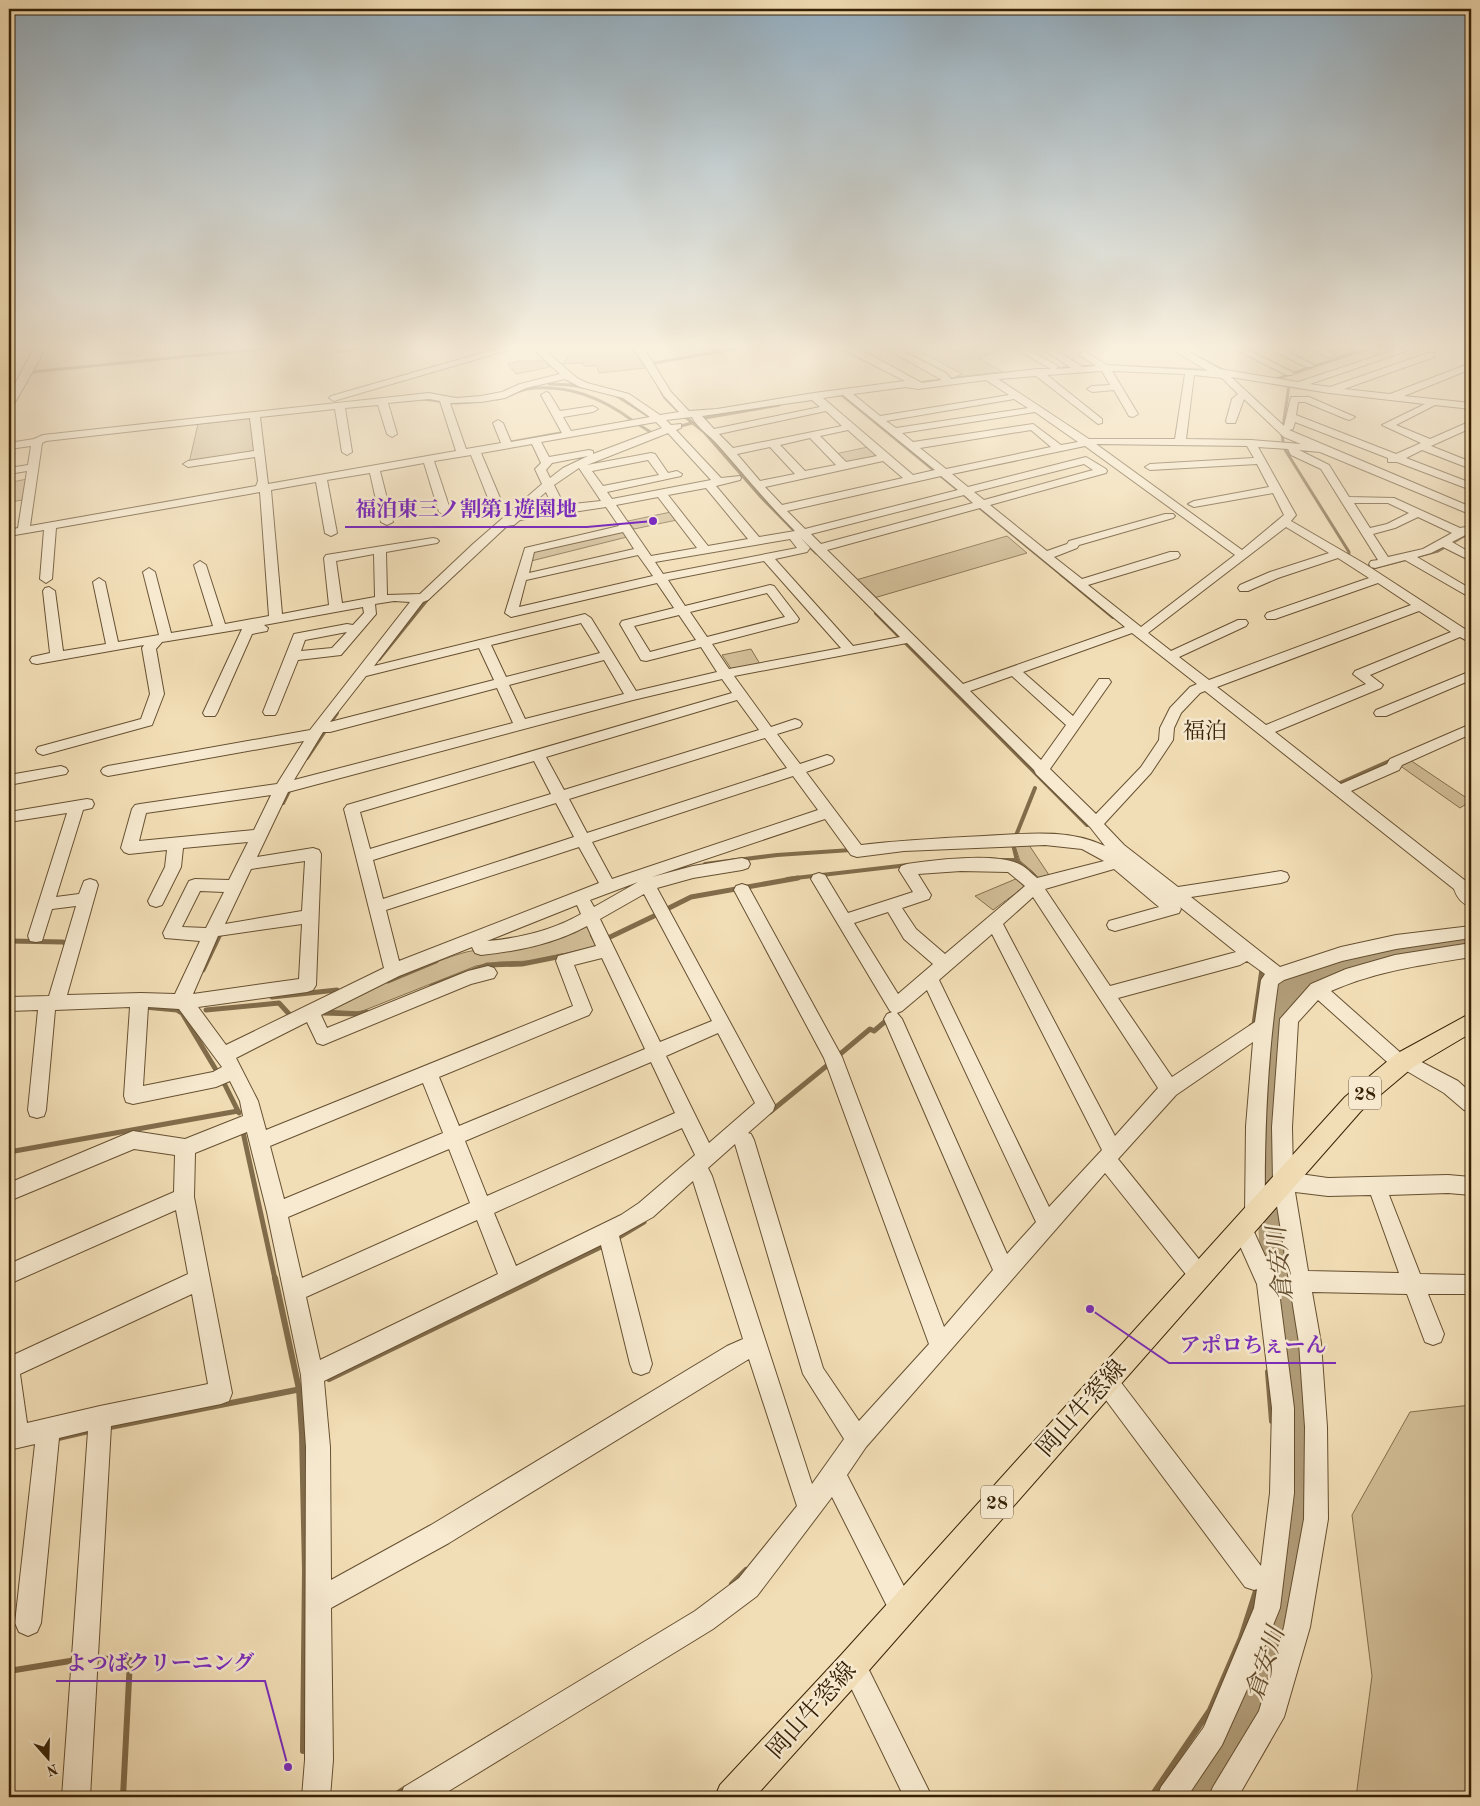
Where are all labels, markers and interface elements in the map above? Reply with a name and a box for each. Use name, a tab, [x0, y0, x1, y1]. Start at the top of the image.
callout: 福泊東三ノ割第1遊園地	[345, 491, 587, 527]
text: 福泊東三ノ割第1遊園地	[355, 497, 577, 521]
district label: 福泊	[1183, 719, 1227, 743]
road number: 28	[1349, 1076, 1381, 1110]
water label: 倉安川	[1263, 1222, 1298, 1303]
callout: アポロちぇーん	[1169, 1327, 1336, 1363]
text: アポロちぇーん	[1180, 1334, 1327, 1357]
street label: 岡山牛窓線	[1031, 1355, 1132, 1462]
road number: 28	[981, 1485, 1013, 1518]
water label: 倉安川	[1241, 1621, 1291, 1703]
callout: よつばクリーニング	[56, 1645, 265, 1681]
text: よつばクリーニング	[66, 1652, 254, 1675]
street label: 岡山牛窓線	[761, 1657, 862, 1764]
north arrow	[22, 1734, 72, 1784]
text: N	[44, 1761, 60, 1778]

